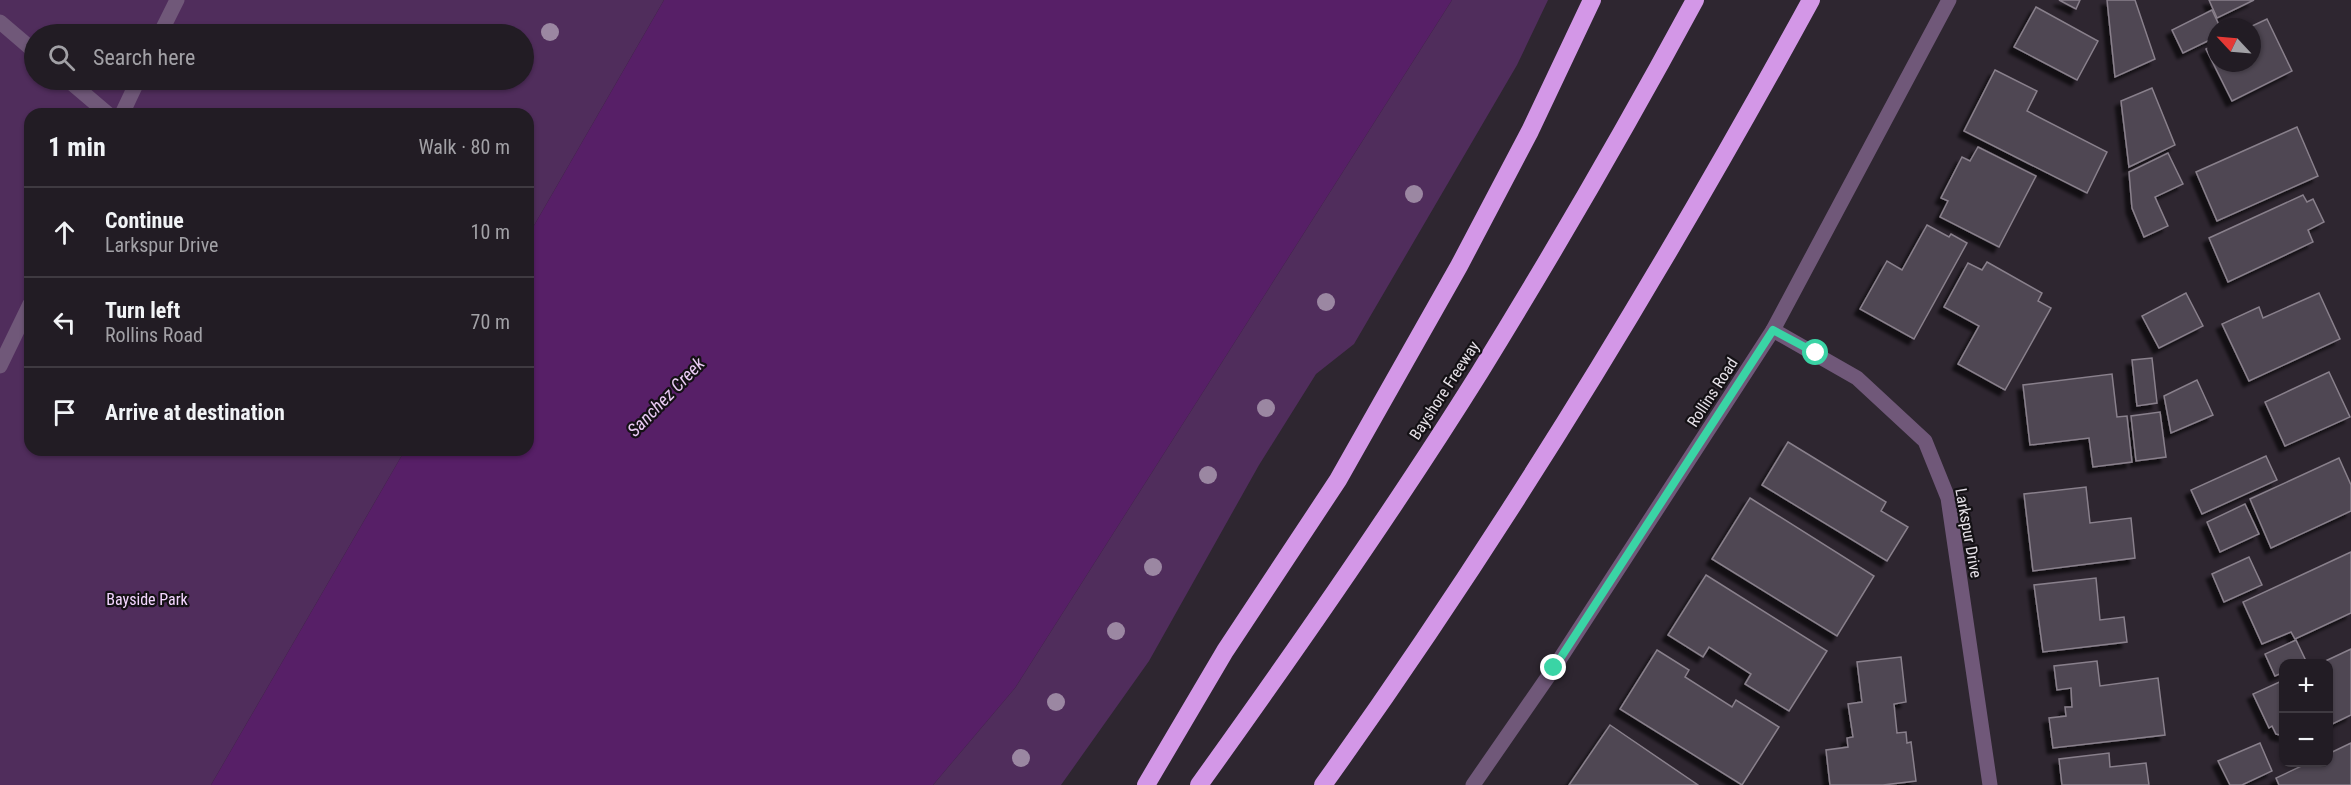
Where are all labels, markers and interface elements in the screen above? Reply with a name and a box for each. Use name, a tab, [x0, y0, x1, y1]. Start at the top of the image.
north arrow	[2207, 18, 2261, 72]
search box	[24, 24, 534, 90]
icon: search	[45, 41, 78, 74]
text: Search here	[93, 45, 195, 70]
text: 1 min	[48, 132, 106, 162]
text: Walk · 80 m	[418, 135, 510, 159]
text: Continue	[105, 208, 184, 233]
icon: ahead	[48, 216, 81, 249]
text: 10 m	[471, 220, 510, 244]
text: Larkspur Drive	[105, 233, 218, 257]
text: Turn left	[105, 298, 180, 323]
icon: left	[48, 306, 81, 339]
text: 70 m	[471, 310, 510, 334]
text: Rollins Road	[105, 323, 203, 347]
street label: Bayshore Freeway	[1405, 337, 1484, 443]
route start	[1802, 339, 1828, 365]
water label: Sanchez Creek	[623, 352, 709, 440]
street label: Rollins Road	[1683, 354, 1742, 430]
icon: arrive	[48, 396, 81, 429]
text: Arrive at destination	[105, 400, 285, 425]
street label: Larkspur Drive	[1951, 487, 1986, 579]
park label: Bayside Park	[106, 590, 189, 609]
route end	[1540, 654, 1566, 680]
map controls	[2279, 659, 2333, 767]
button: +	[2279, 659, 2333, 713]
button: −	[2279, 713, 2333, 767]

